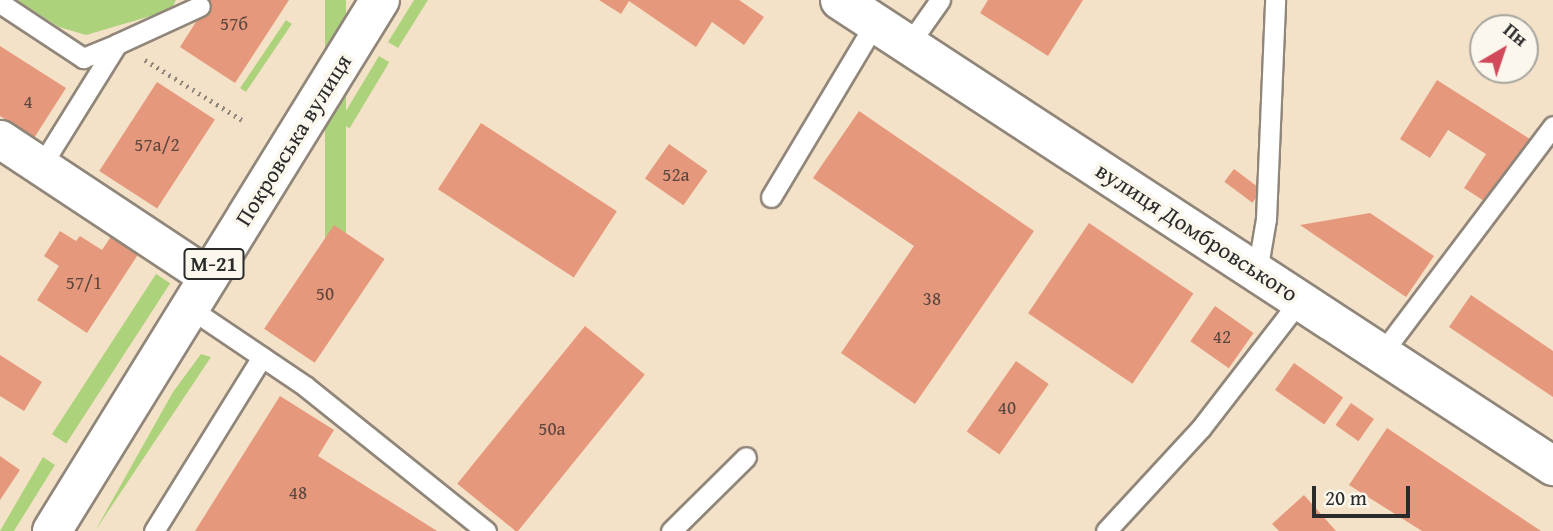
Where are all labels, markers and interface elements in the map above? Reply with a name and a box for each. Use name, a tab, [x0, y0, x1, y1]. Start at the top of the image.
house number: 57б	[220, 13, 248, 35]
north arrow	[1469, 14, 1539, 84]
text: Пн	[1498, 16, 1534, 53]
street label: Покровська вулиця	[229, 49, 357, 231]
house number: 4	[23, 91, 33, 113]
house number: 57а/2	[134, 134, 180, 156]
street label: вулиця Домбровського	[1091, 156, 1303, 308]
house number: 52а	[662, 164, 690, 186]
road number: М-21	[182, 246, 246, 282]
house number: 57/1	[66, 272, 102, 294]
house number: 50	[316, 283, 334, 305]
house number: 38	[923, 288, 941, 310]
house number: 42	[1213, 326, 1231, 348]
house number: 40	[998, 397, 1016, 419]
house number: 50а	[538, 418, 566, 440]
scale bar	[1315, 472, 1413, 516]
house number: 48	[289, 482, 307, 504]
text: 20 m	[1325, 482, 1367, 513]

